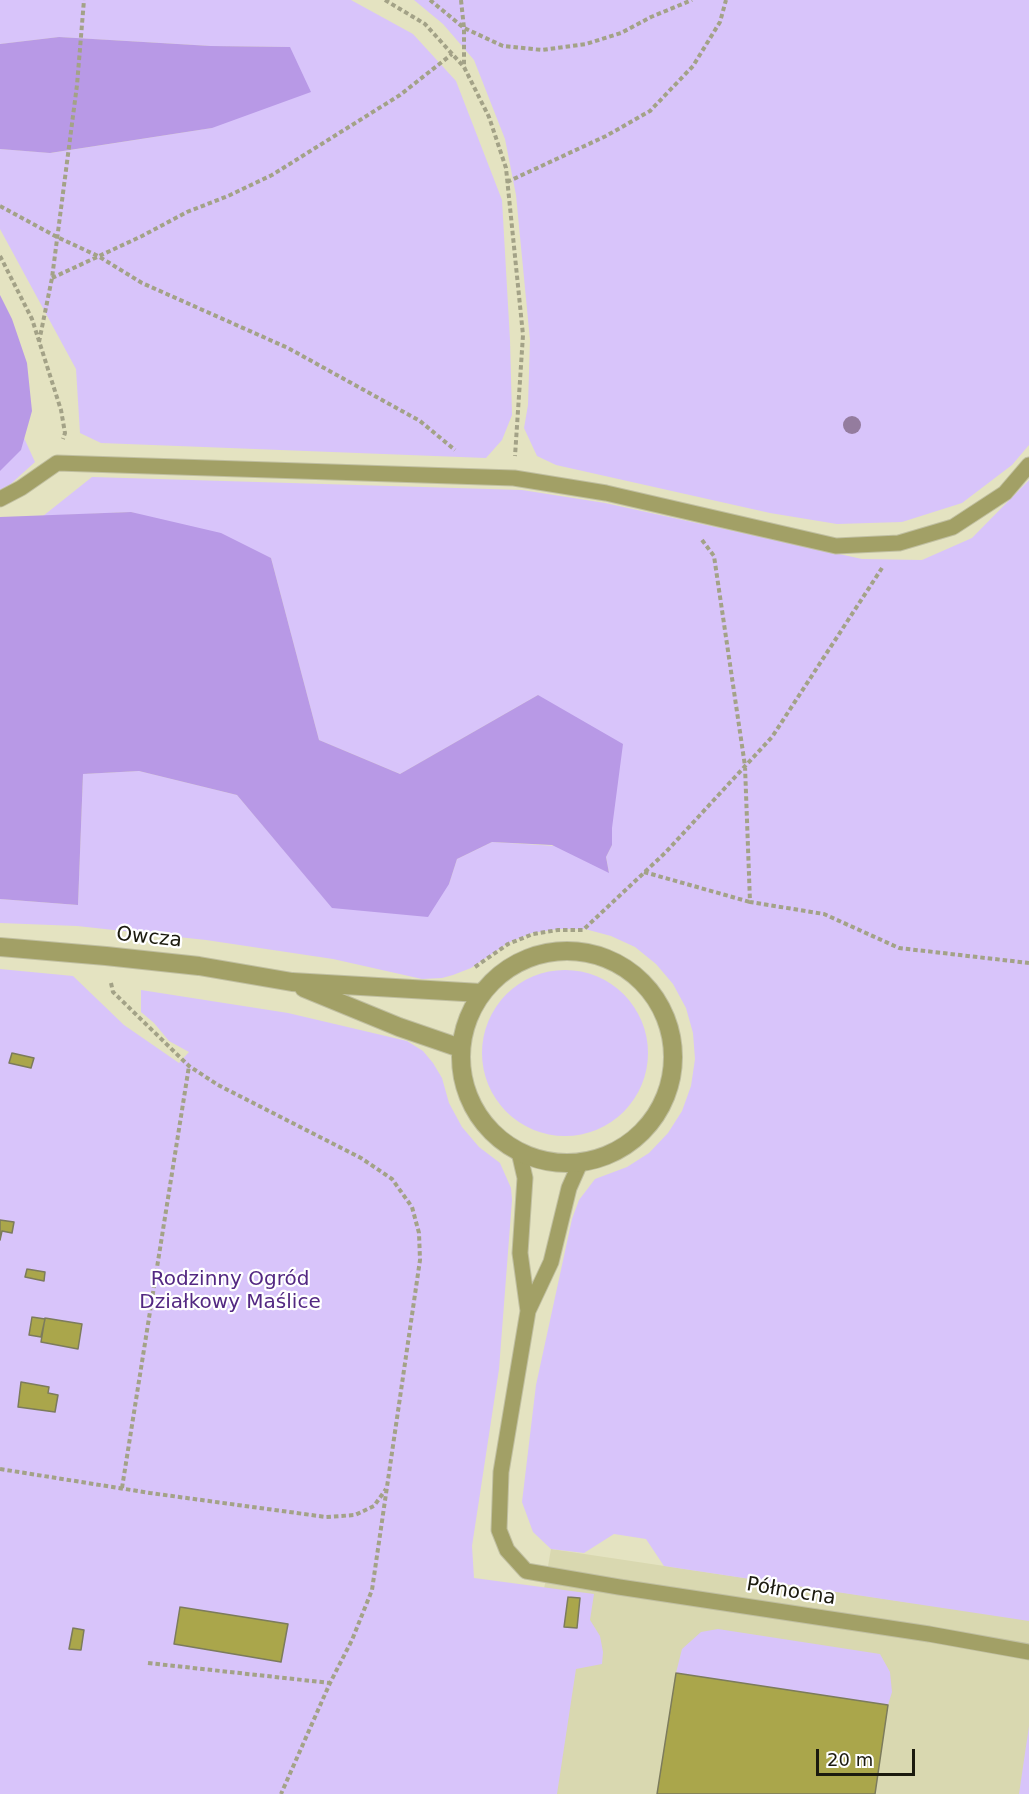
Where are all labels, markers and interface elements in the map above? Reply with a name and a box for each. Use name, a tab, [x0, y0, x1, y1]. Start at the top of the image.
street label: Owcza	[115, 923, 183, 953]
park label: Rodzinny Ogród Działkowy Maślice	[139, 1268, 321, 1315]
street label: Północna	[745, 1573, 837, 1611]
scale bar	[819, 1737, 918, 1775]
text: 20 m	[827, 1749, 873, 1770]

